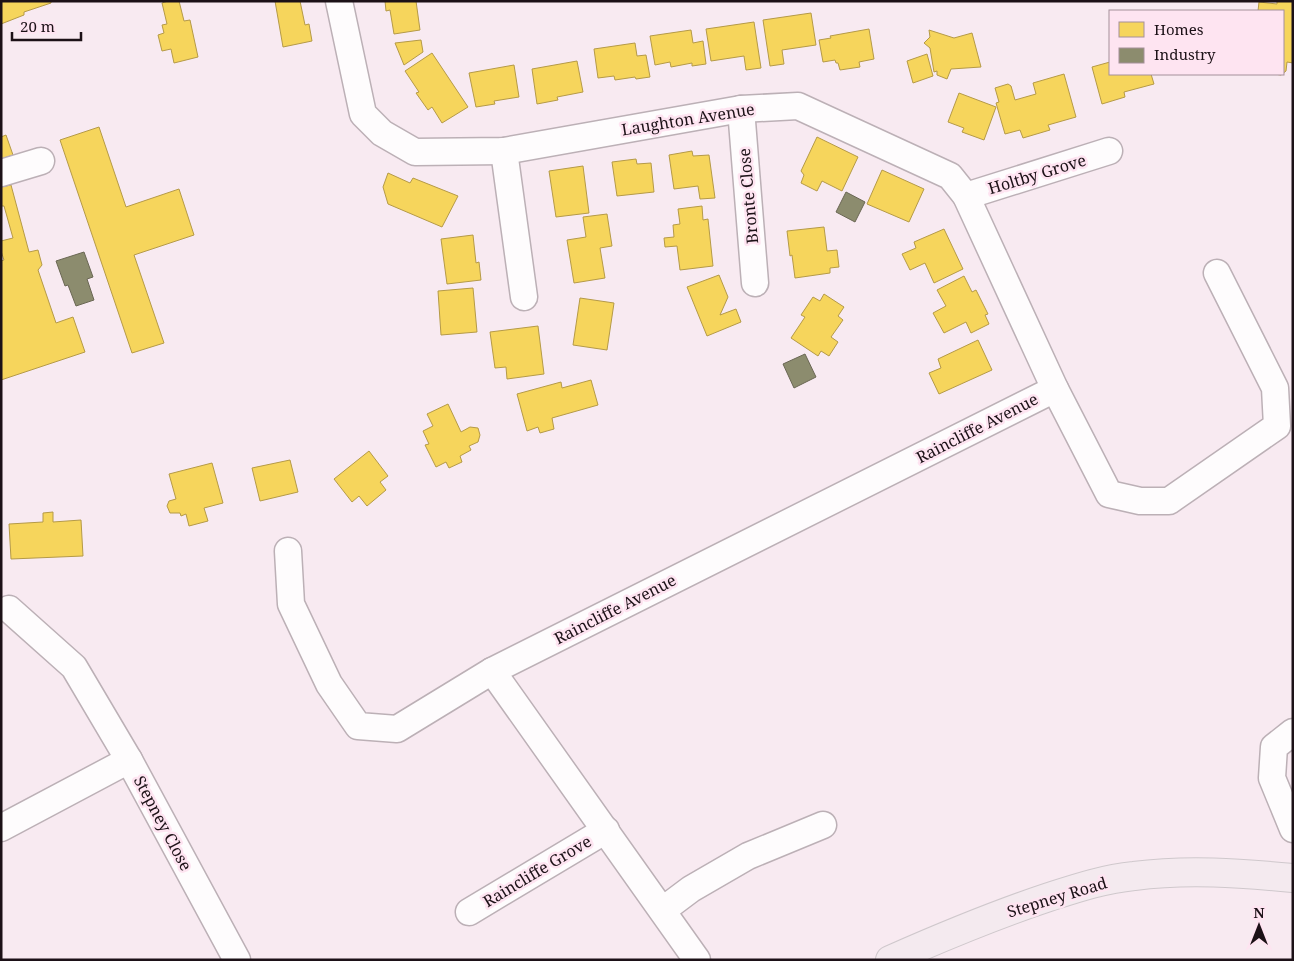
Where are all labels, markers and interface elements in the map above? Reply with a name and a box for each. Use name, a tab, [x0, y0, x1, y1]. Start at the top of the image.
scale bar	[12, 10, 81, 42]
legend	[1109, 10, 1284, 75]
text: 20 m	[20, 16, 55, 36]
text: Homes	[1154, 19, 1204, 39]
text: Industry	[1154, 44, 1216, 64]
street label: Laughton Avenue	[620, 98, 756, 140]
street label: Bronte Close	[733, 147, 763, 245]
street label: Holtby Grove	[985, 149, 1089, 199]
street label: Raincliffe Avenue	[912, 388, 1042, 468]
street label: Raincliffe Avenue	[550, 569, 680, 649]
street label: Stepney Close	[129, 772, 197, 874]
street label: Raincliffe Grove	[479, 830, 595, 912]
street label: Stepney Road	[1004, 871, 1110, 923]
north arrow	[1234, 901, 1284, 951]
text: N	[1253, 903, 1265, 922]

